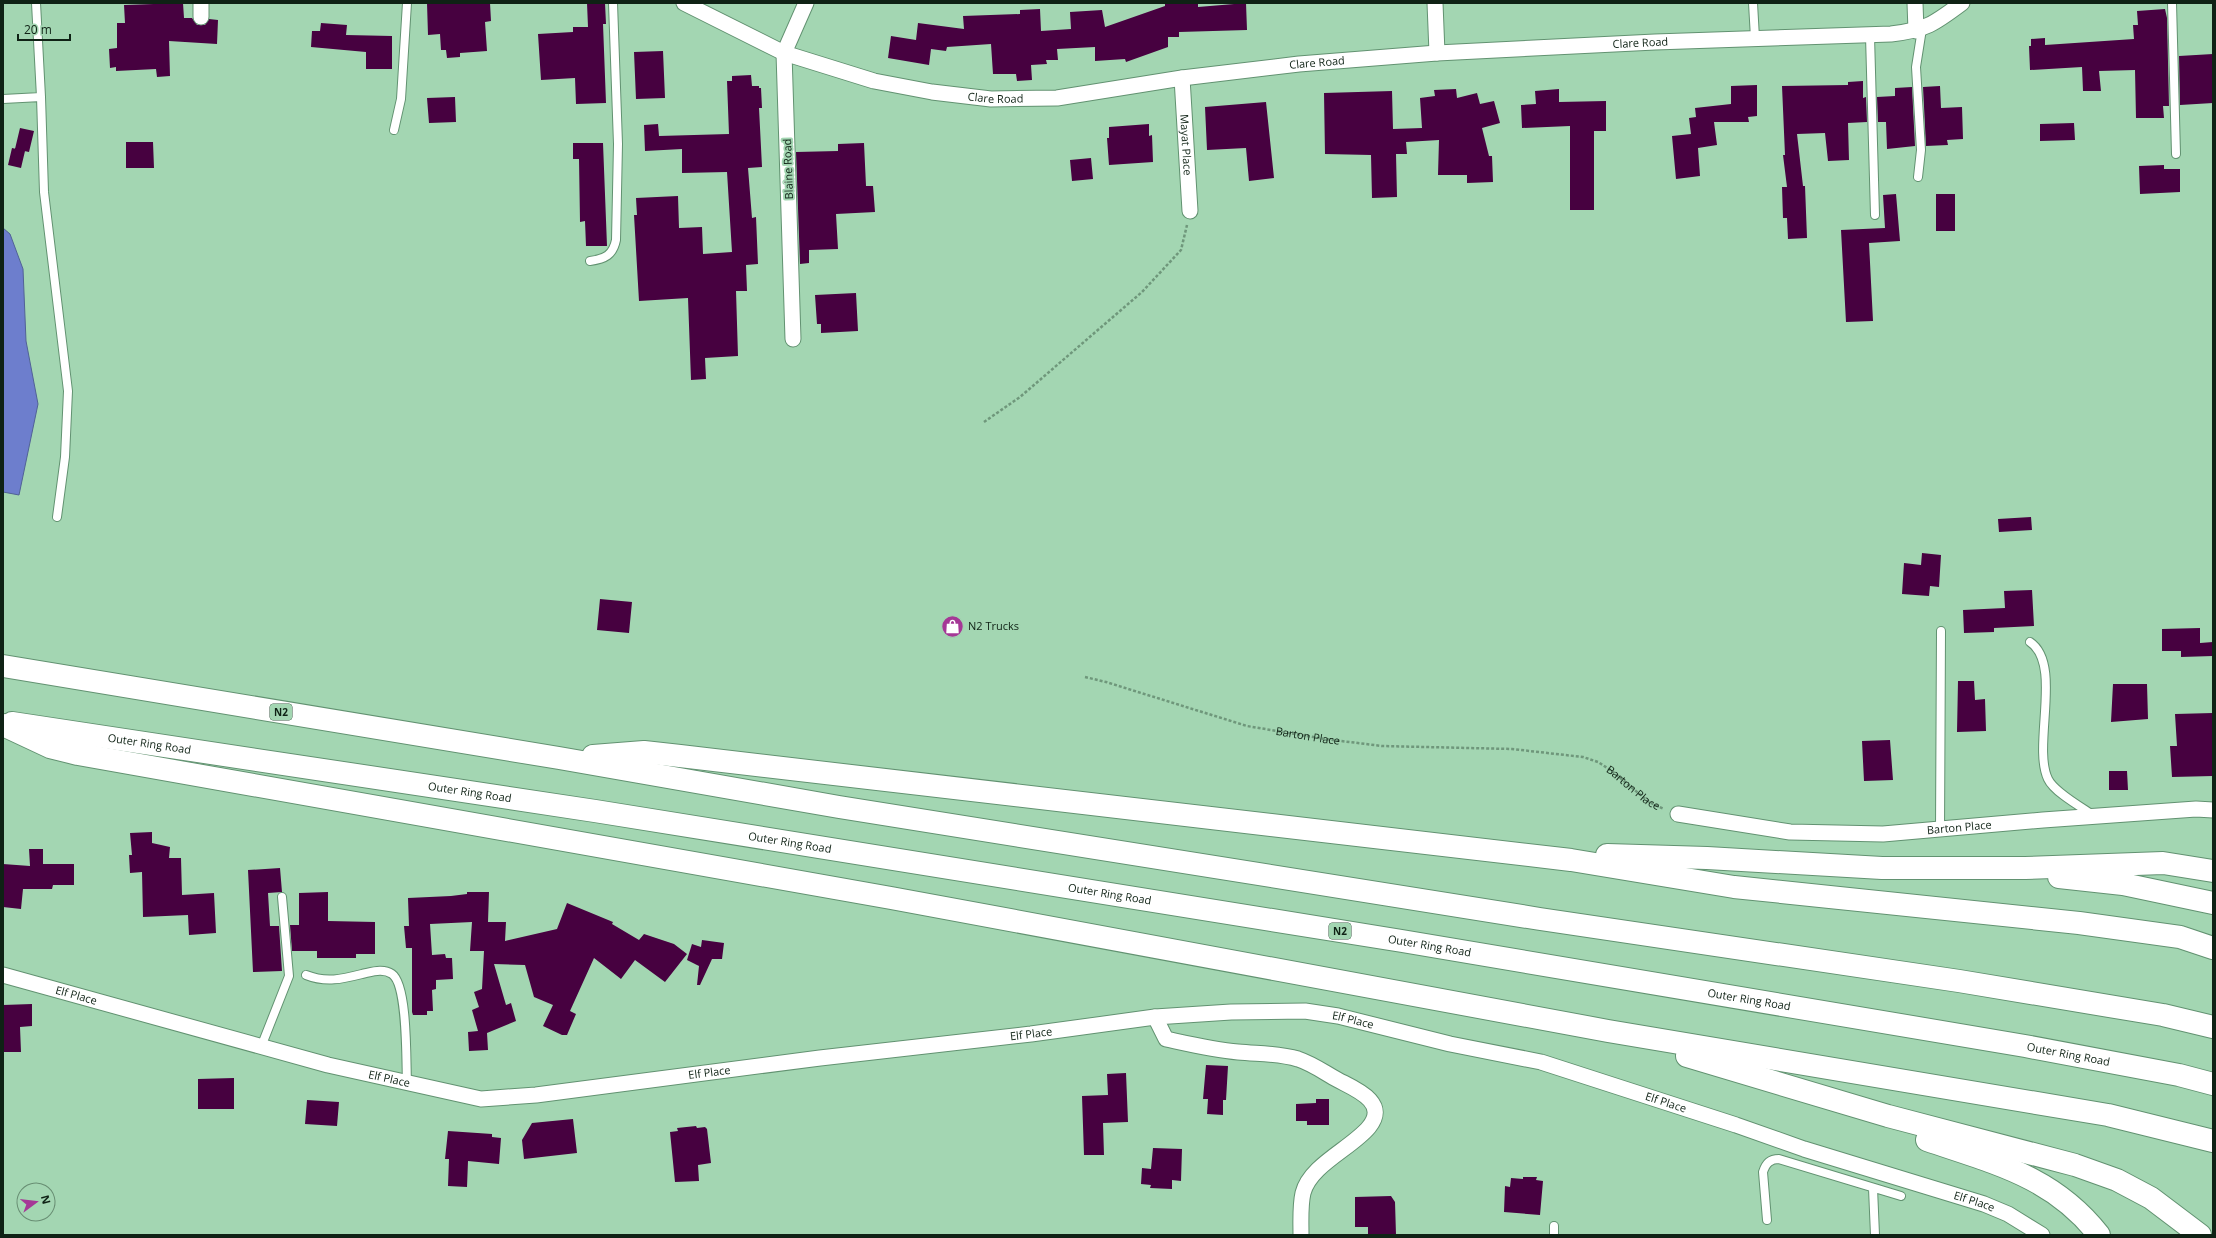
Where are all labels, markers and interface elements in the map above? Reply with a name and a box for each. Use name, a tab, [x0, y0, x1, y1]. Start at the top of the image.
scale bar	[18, 16, 70, 42]
text: 20 m	[24, 21, 52, 38]
street label: Clare Road	[1612, 34, 1668, 51]
street label: Clare Road	[1288, 52, 1345, 72]
street label: Clare Road	[967, 88, 1023, 106]
street label: Mayat Place	[1177, 114, 1196, 176]
street label: Blaine Road	[779, 138, 796, 200]
shop icon: N2 Trucks	[939, 613, 965, 639]
place label: N2 Trucks	[968, 618, 1019, 633]
road number: N2	[270, 704, 292, 720]
street label: Barton Place	[1275, 723, 1341, 748]
street label: Outer Ring Road	[107, 730, 192, 757]
street label: Barton Place	[1604, 761, 1663, 813]
street label: Outer Ring Road	[427, 778, 513, 805]
street label: Barton Place	[1926, 817, 1992, 837]
street label: Outer Ring Road	[747, 828, 833, 856]
street label: Outer Ring Road	[1067, 879, 1153, 908]
road number: N2	[1329, 923, 1351, 939]
street label: Outer Ring Road	[1387, 931, 1472, 960]
street label: Elf Place	[54, 982, 99, 1008]
street label: Outer Ring Road	[1706, 985, 1792, 1013]
street label: Elf Place	[1331, 1007, 1376, 1032]
street label: Elf Place	[1009, 1023, 1053, 1043]
street label: Outer Ring Road	[2026, 1039, 2111, 1069]
street label: Elf Place	[687, 1062, 731, 1082]
street label: Elf Place	[367, 1066, 412, 1090]
street label: Elf Place	[1644, 1088, 1689, 1116]
north arrow	[16, 1182, 56, 1222]
street label: Elf Place	[1952, 1187, 1997, 1215]
text: N	[38, 1193, 55, 1206]

